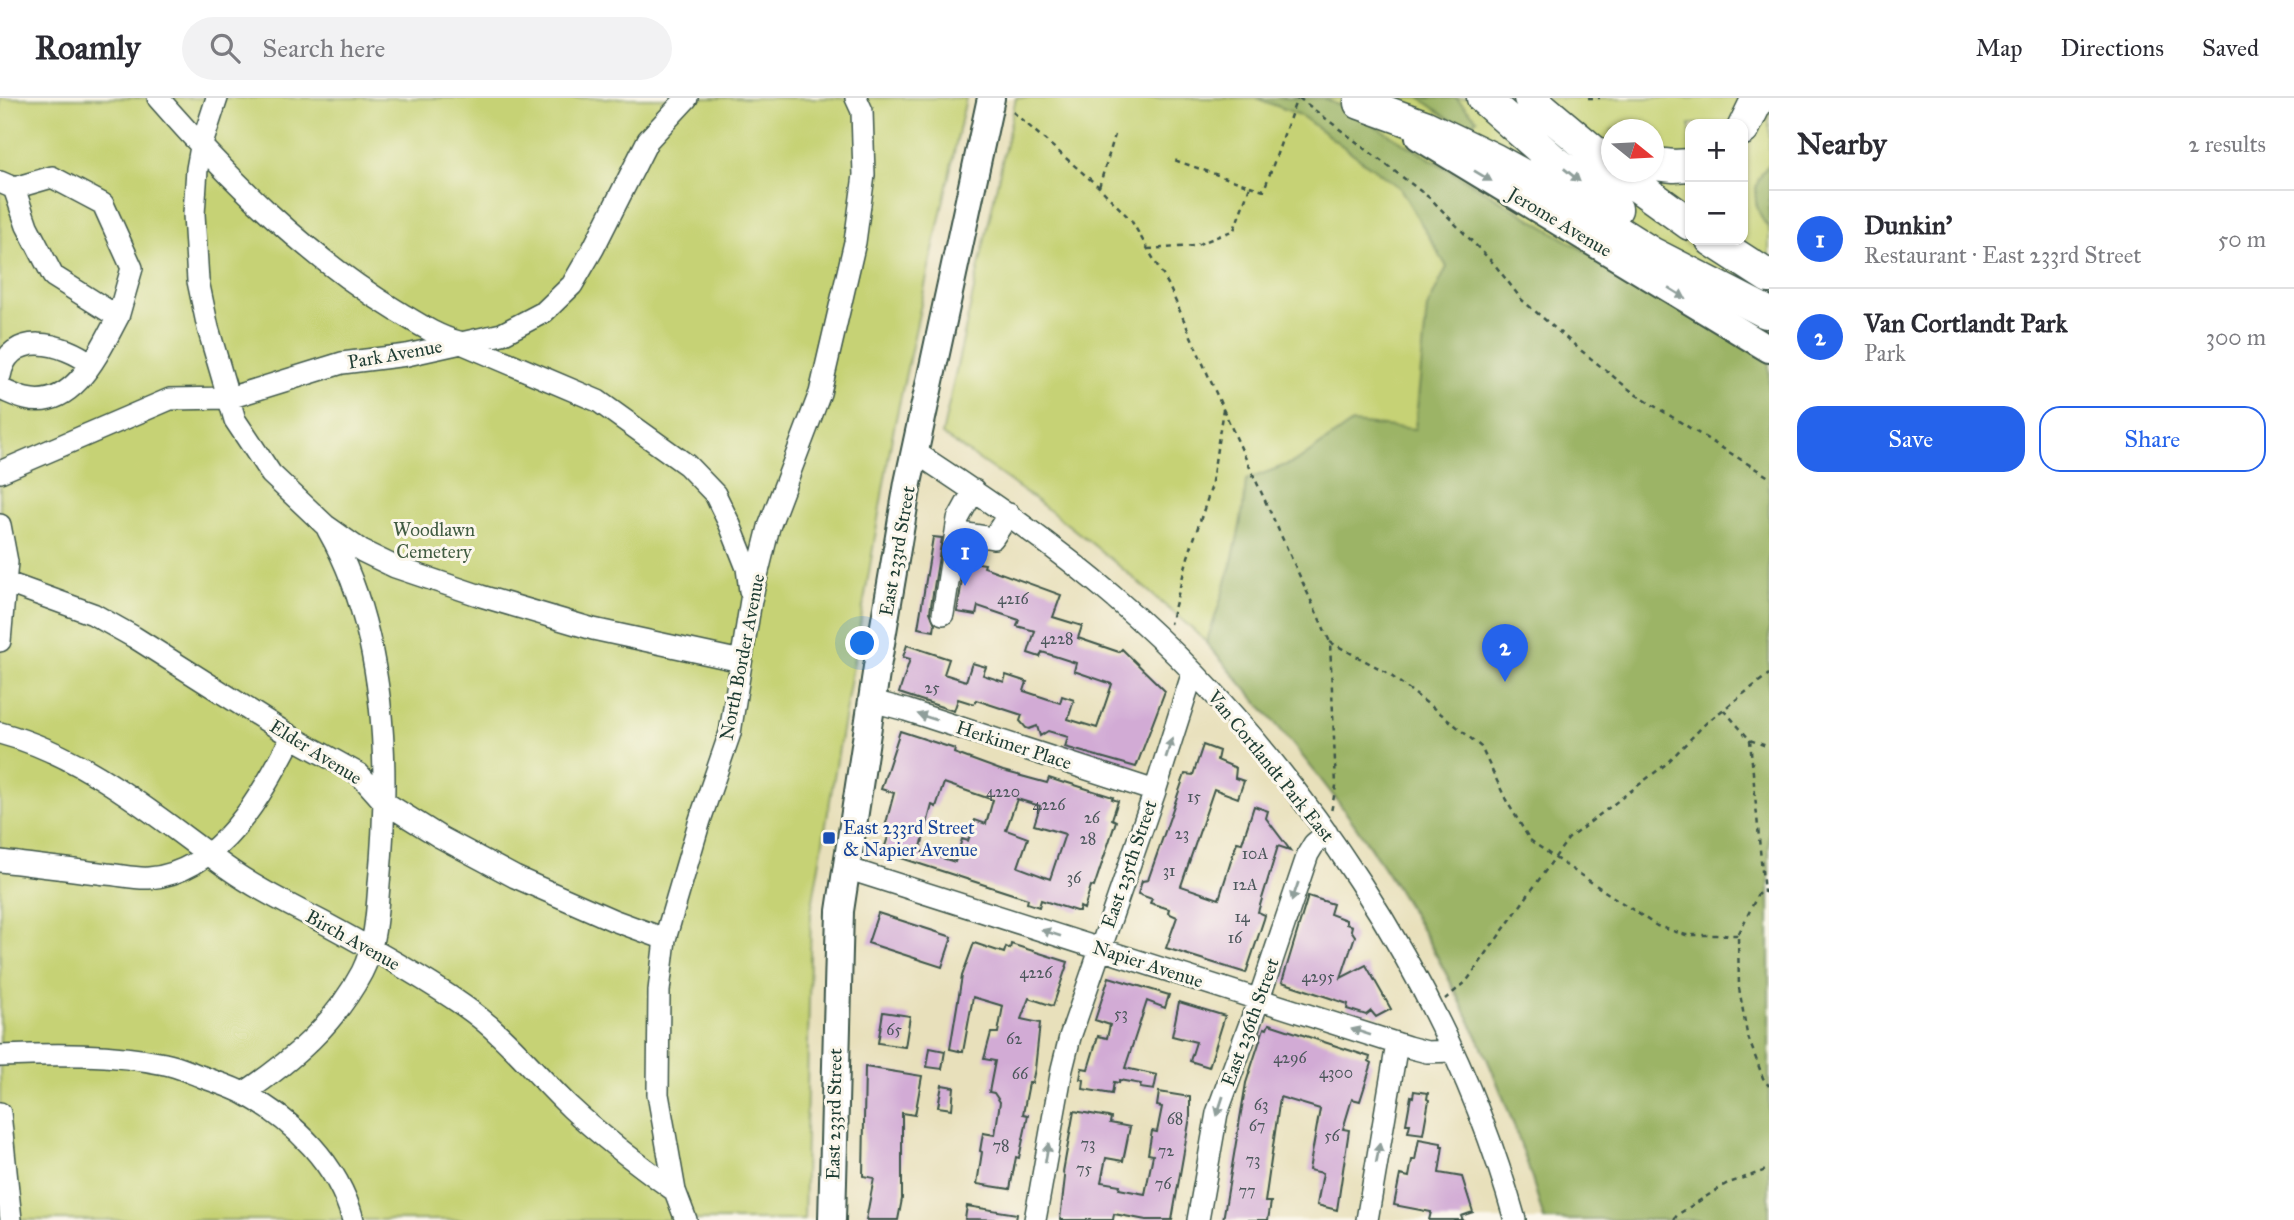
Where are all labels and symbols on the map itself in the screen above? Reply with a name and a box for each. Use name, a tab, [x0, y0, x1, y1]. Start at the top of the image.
north arrow	[1601, 119, 1664, 182]
one-way arrow	[1562, 167, 1580, 182]
one-way arrow	[1473, 169, 1492, 182]
street label: Jerome Avenue	[1502, 181, 1616, 263]
one-way arrow	[1668, 287, 1687, 299]
street label: Park Avenue	[346, 334, 444, 374]
street label: East 233rd Street	[874, 484, 920, 618]
park label: Woodlawn Cemetery	[393, 518, 475, 563]
pin: 1	[942, 528, 988, 586]
street label: North Border Avenue	[715, 572, 769, 742]
house number: 4216	[997, 589, 1029, 608]
pin: 2	[1482, 624, 1528, 682]
your location	[845, 626, 879, 660]
house number: 4228	[1040, 629, 1074, 648]
house number: 25	[924, 678, 940, 697]
street label: Van Cortlandt Park East	[1202, 685, 1339, 847]
one-way arrow	[916, 711, 937, 722]
street label: Elder Avenue	[266, 715, 366, 789]
street label: Herkimer Place	[953, 715, 1075, 775]
one-way arrow	[1164, 737, 1175, 758]
house number: 4220	[986, 782, 1020, 801]
house number: 15	[1187, 787, 1201, 806]
house number: 4226	[1033, 795, 1066, 814]
street label: East 235th Street	[1096, 797, 1162, 931]
house number: 26	[1084, 808, 1101, 827]
place label: East 233rd Street & Napier Avenue	[843, 816, 978, 861]
house number: 23	[1175, 824, 1189, 843]
house number: 28	[1080, 829, 1096, 848]
marker: East 233rd Street & Napier Avenue	[821, 830, 837, 846]
house number: 10A	[1242, 844, 1268, 863]
house number: 31	[1163, 861, 1175, 880]
house number: 36	[1067, 868, 1082, 887]
house number: 12A	[1233, 875, 1258, 894]
one-way arrow	[1290, 881, 1300, 902]
street label: Birch Avenue	[302, 905, 404, 975]
house number: 14	[1234, 907, 1251, 926]
one-way arrow	[1041, 927, 1062, 938]
house number: 16	[1228, 928, 1243, 947]
street label: Napier Avenue	[1090, 935, 1206, 993]
street label: East 236th Street	[1216, 955, 1284, 1089]
house number: 4226	[1020, 963, 1053, 982]
house number: 4295	[1302, 967, 1335, 986]
house number: 53	[1114, 1004, 1128, 1023]
house number: 65	[886, 1020, 902, 1039]
one-way arrow	[1350, 1026, 1371, 1037]
house number: 62	[1006, 1029, 1022, 1048]
street label: East 233rd Street	[821, 1048, 847, 1180]
house number: 4296	[1273, 1048, 1308, 1067]
house number: 4300	[1319, 1063, 1353, 1082]
house number: 66	[1012, 1064, 1029, 1083]
house number: 63	[1254, 1095, 1268, 1114]
one-way arrow	[1215, 1096, 1225, 1117]
house number: 68	[1167, 1109, 1183, 1128]
house number: 67	[1249, 1116, 1265, 1135]
house number: 56	[1324, 1126, 1341, 1145]
house number: 73	[1081, 1134, 1095, 1153]
house number: 78	[992, 1136, 1010, 1155]
house number: 72	[1158, 1141, 1174, 1160]
one-way arrow	[1042, 1142, 1053, 1164]
one-way arrow	[1373, 1142, 1384, 1164]
house number: 73	[1246, 1150, 1260, 1169]
house number: 75	[1076, 1159, 1093, 1178]
house number: 76	[1155, 1174, 1172, 1193]
house number: 77	[1238, 1181, 1256, 1200]

